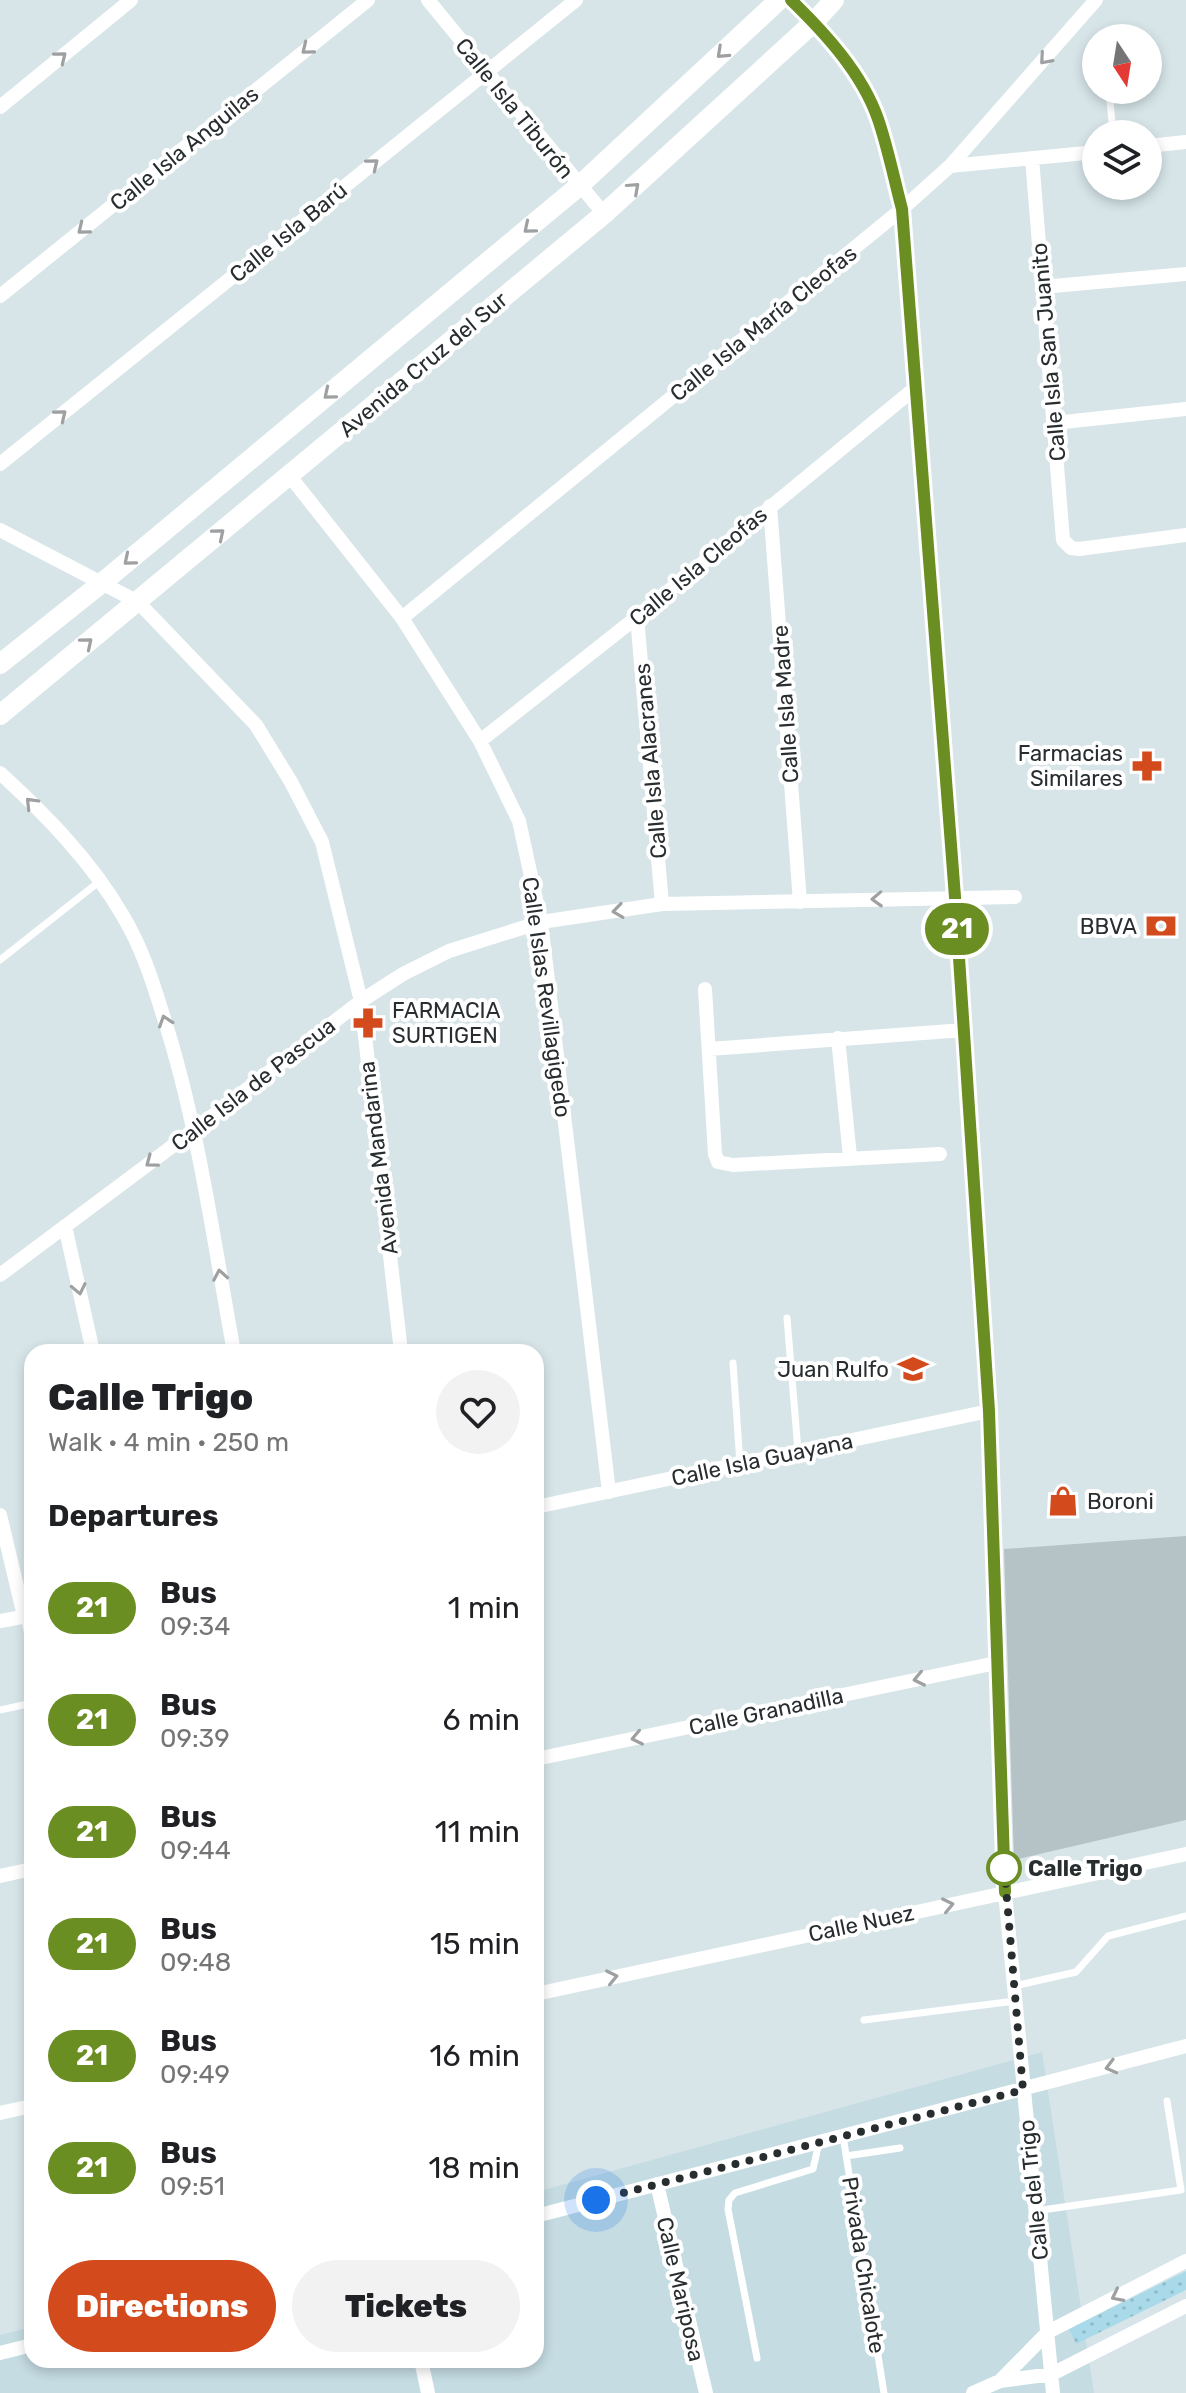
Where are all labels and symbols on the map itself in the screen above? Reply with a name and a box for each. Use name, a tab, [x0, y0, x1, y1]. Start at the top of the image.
north arrow	[1082, 24, 1162, 104]
street label: Calle Isla Tiburón	[450, 33, 580, 184]
one-way arrow	[302, 39, 316, 54]
one-way arrow	[717, 44, 731, 59]
one-way arrow	[1040, 49, 1054, 64]
one-way arrow	[51, 53, 66, 67]
street label: Calle Isla Anguilas	[105, 80, 264, 217]
one-way arrow	[363, 159, 378, 174]
street label: Calle Isla Barú	[224, 177, 353, 288]
one-way arrow	[624, 183, 639, 198]
one-way arrow	[524, 218, 538, 233]
one-way arrow	[77, 220, 92, 234]
street label: Calle Isla María Cleofas	[664, 240, 862, 407]
street label: Calle Isla San Juanito	[1026, 242, 1071, 462]
street label: Avenida Cruz del Sur	[334, 286, 514, 443]
one-way arrow	[324, 384, 338, 399]
one-way arrow	[52, 410, 67, 424]
street label: Calle Isla Cleofas	[624, 501, 773, 632]
one-way arrow	[210, 529, 224, 544]
one-way arrow	[124, 550, 138, 565]
street label: Calle Isla Madre	[767, 624, 804, 784]
one-way arrow	[78, 638, 93, 653]
street label: Calle Isla Alacranes	[628, 662, 673, 860]
place label: Farmacias Similares	[1018, 740, 1123, 792]
pharmacy icon: Farmacias Similares	[1130, 749, 1164, 783]
one-way arrow	[26, 798, 40, 812]
street label: Calle Islas Revillagigedo	[516, 875, 577, 1119]
one-way arrow	[870, 891, 883, 908]
one-way arrow	[611, 902, 625, 919]
line badge: 21	[921, 903, 993, 955]
bank icon: BBVA	[1144, 909, 1178, 943]
place label: BBVA	[1080, 913, 1137, 940]
place label: FARMACIA SURTIGEN	[392, 997, 501, 1049]
pharmacy icon: FARMACIA SURTIGEN	[351, 1006, 385, 1040]
street label: Calle Isla de Pascua	[166, 1012, 341, 1157]
one-way arrow	[159, 1015, 175, 1029]
street label: Avenida Mandarina	[353, 1060, 404, 1256]
one-way arrow	[145, 1152, 160, 1167]
one-way arrow	[213, 1268, 230, 1282]
one-way arrow	[70, 1282, 87, 1295]
school or university icon: Juan Rulfo	[896, 1352, 930, 1386]
place label: Juan Rulfo	[777, 1356, 889, 1383]
street label: Calle Isla Guayana	[669, 1427, 855, 1492]
shop icon: Boroni	[1046, 1484, 1080, 1518]
place label: Boroni	[1087, 1488, 1154, 1515]
one-way arrow	[913, 1670, 927, 1687]
street label: Calle Granadilla	[686, 1682, 846, 1741]
one-way arrow	[631, 1729, 645, 1746]
marker: Calle Trigo	[987, 1851, 1021, 1885]
place label: Calle Trigo	[1028, 1855, 1143, 1882]
one-way arrow	[942, 1897, 955, 1914]
street label: Calle Nuez	[806, 1899, 916, 1948]
one-way arrow	[605, 1969, 619, 1986]
one-way arrow	[1104, 2057, 1118, 2074]
street label: Calle del Trigo	[1013, 2118, 1054, 2262]
street label: Privada Chicalote	[836, 2175, 891, 2355]
your location	[576, 2180, 616, 2220]
street label: Calle Mariposa	[651, 2214, 710, 2364]
one-way arrow	[1110, 2287, 1125, 2302]

